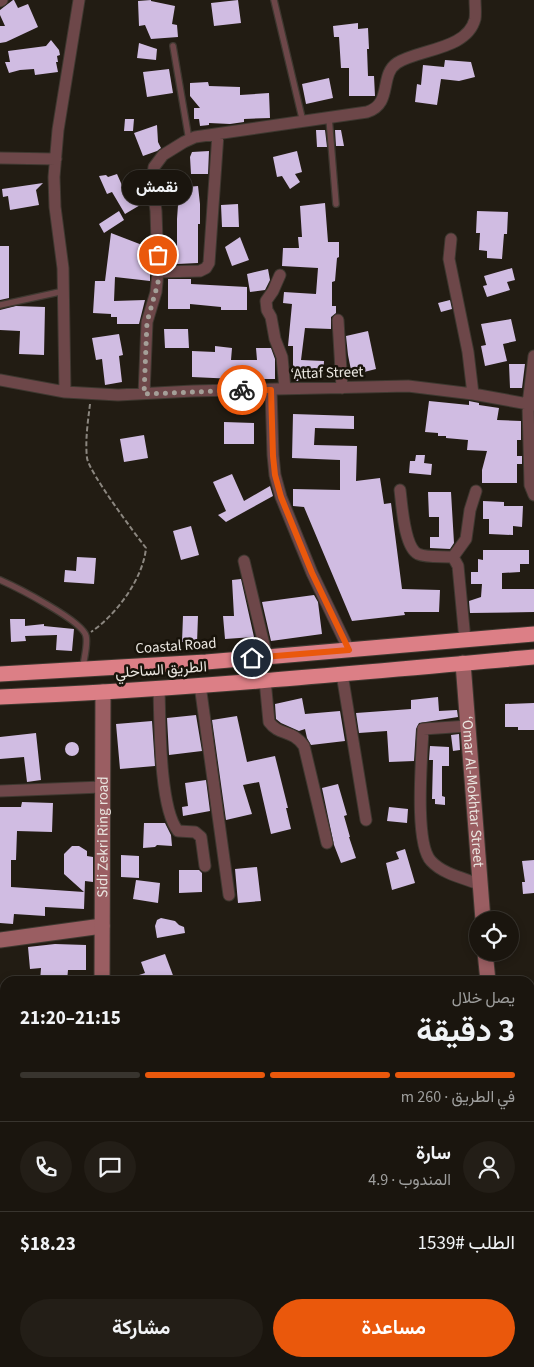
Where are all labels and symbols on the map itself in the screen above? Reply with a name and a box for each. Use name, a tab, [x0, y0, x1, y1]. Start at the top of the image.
callout: نقمش	[123, 170, 193, 205]
pin	[137, 234, 179, 276]
street label: ‘Attaf Street	[290, 361, 364, 385]
courier	[217, 365, 267, 415]
street label: Coastal Road	[135, 633, 217, 659]
pin	[231, 637, 273, 679]
street label: الطريق الساحلي	[114, 656, 208, 686]
street label: ‘Omar Al-Mokhtar Street	[457, 715, 489, 868]
street label: Sidi Zekri Ring road	[92, 776, 113, 898]

